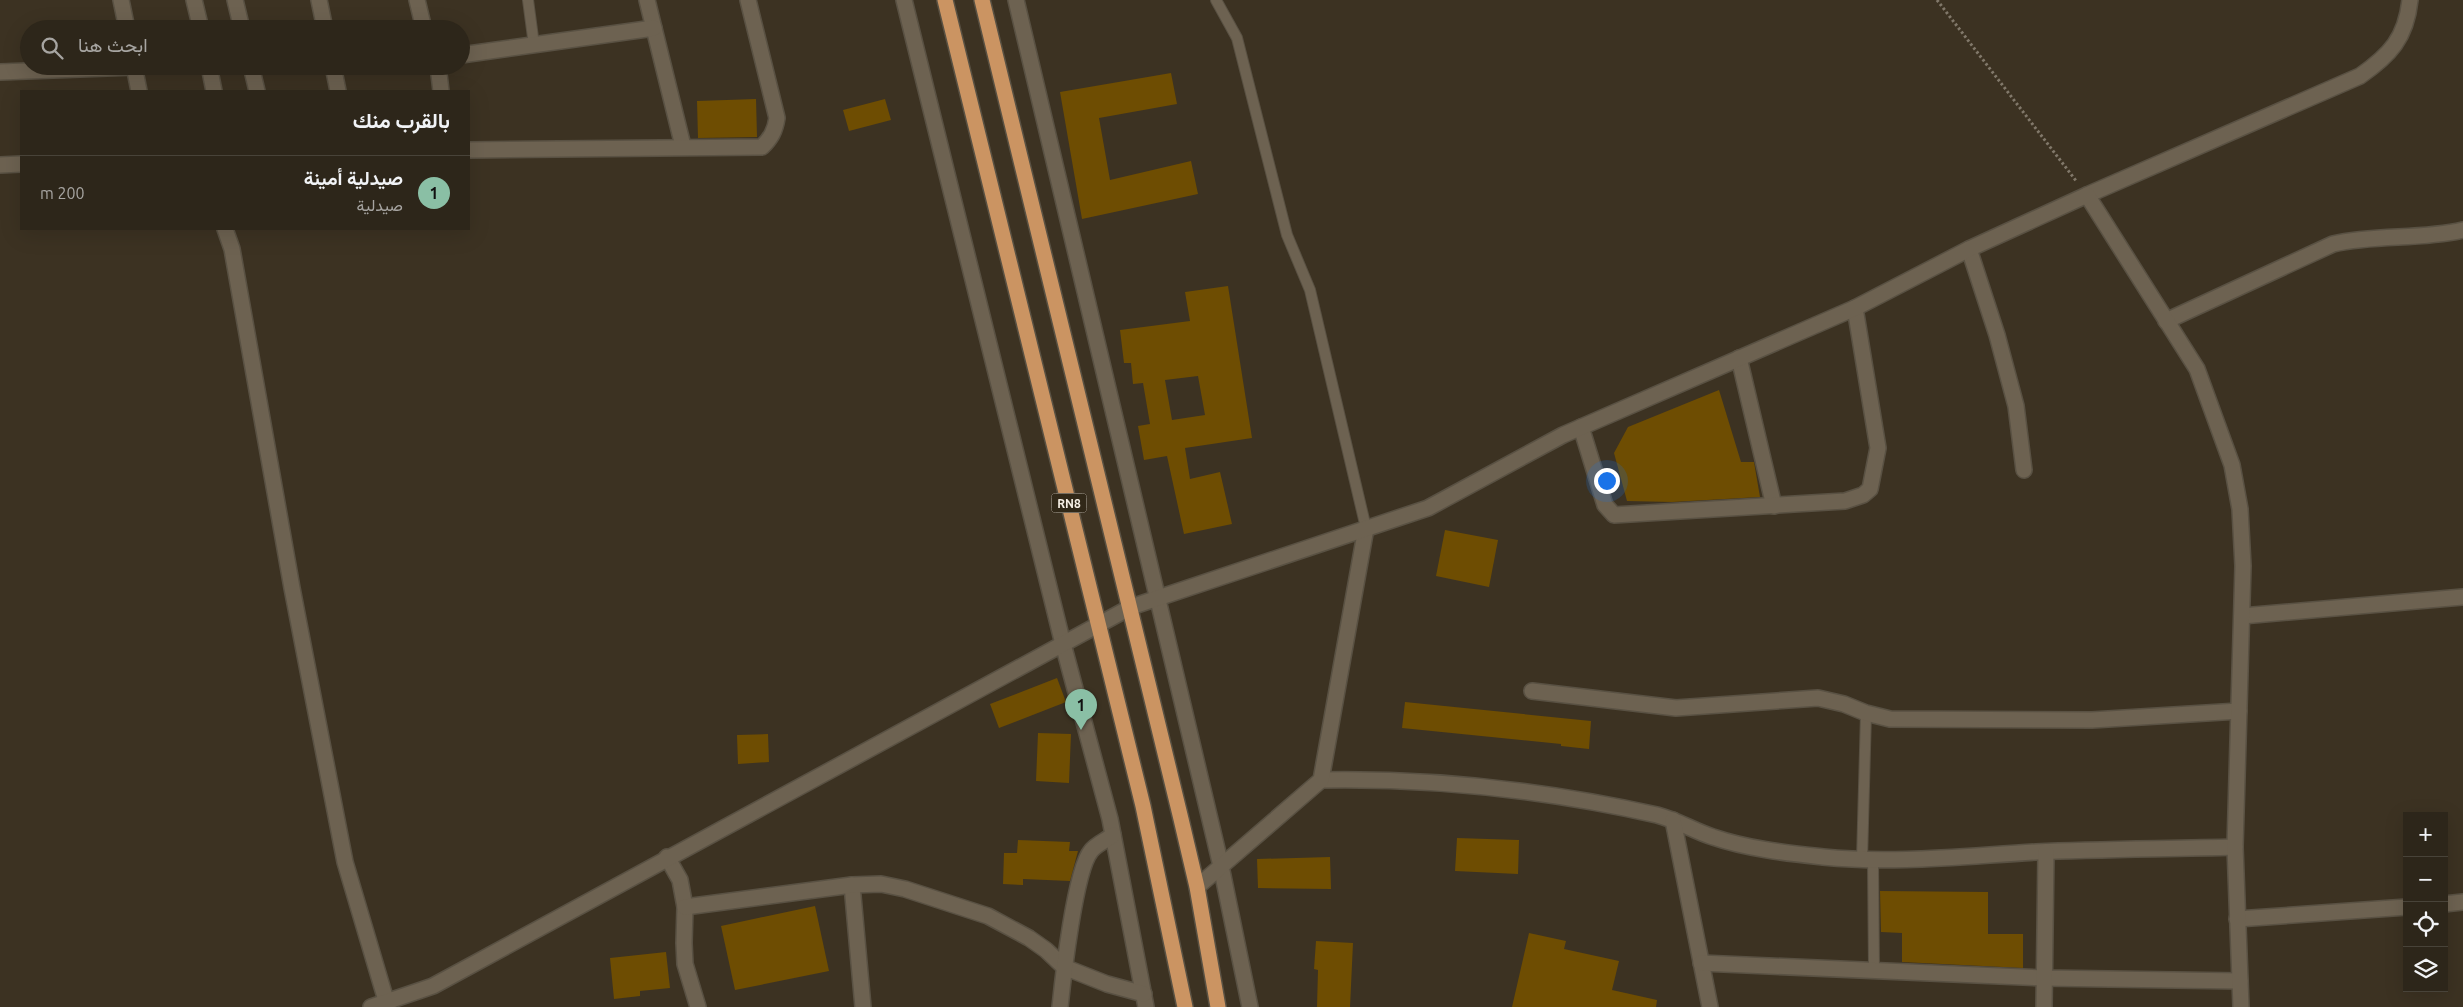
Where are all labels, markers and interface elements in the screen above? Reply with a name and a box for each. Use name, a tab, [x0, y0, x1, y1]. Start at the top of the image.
search box	[20, 20, 470, 75]
icon: search	[38, 34, 66, 62]
text: ابحث هنا	[78, 34, 148, 56]
text: بالقرب منك	[353, 108, 450, 132]
text: صيدلية أمينة	[304, 167, 403, 189]
text: 200 m	[40, 184, 85, 202]
text: 1	[429, 184, 439, 202]
text: صيدلية	[357, 196, 403, 214]
your location	[1594, 468, 1620, 494]
road number: RN8	[1052, 493, 1086, 512]
pin: 1	[1065, 689, 1097, 730]
map controls	[2403, 812, 2448, 992]
button: +	[2403, 812, 2448, 857]
button: −	[2403, 857, 2448, 902]
button: locate	[2403, 902, 2448, 947]
button: layers	[2403, 947, 2448, 992]

